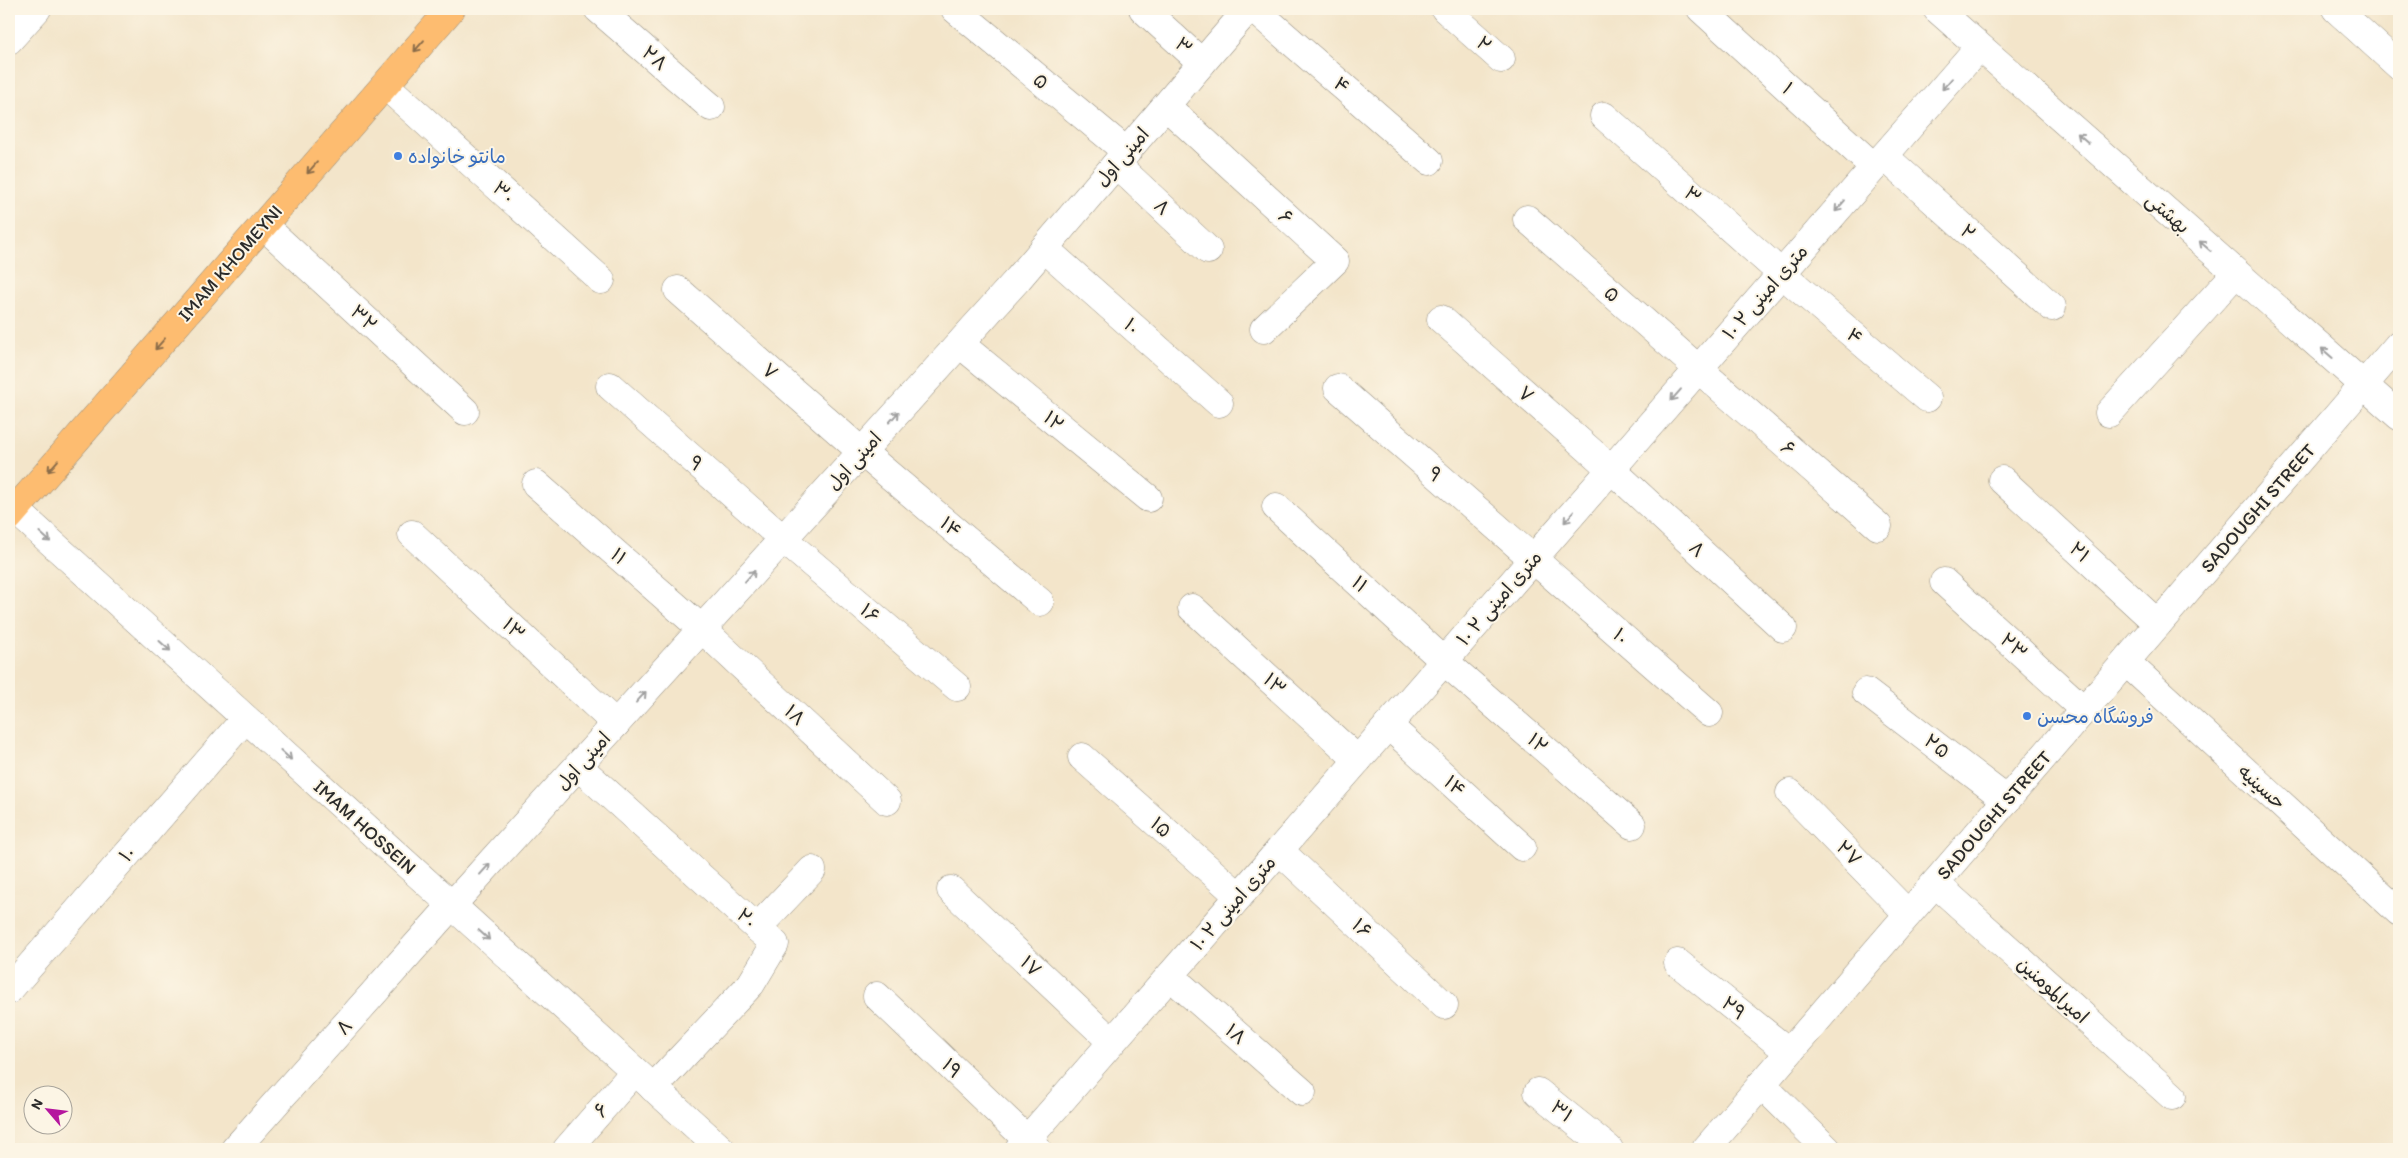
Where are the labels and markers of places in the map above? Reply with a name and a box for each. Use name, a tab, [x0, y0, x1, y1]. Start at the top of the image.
place label: مانتو خانواده	[408, 145, 506, 169]
marker: مانتو خانواده	[392, 150, 404, 162]
place label: فروشگاه محسن	[2037, 705, 2154, 728]
marker: فروشگاه محسن	[2021, 710, 2033, 722]

